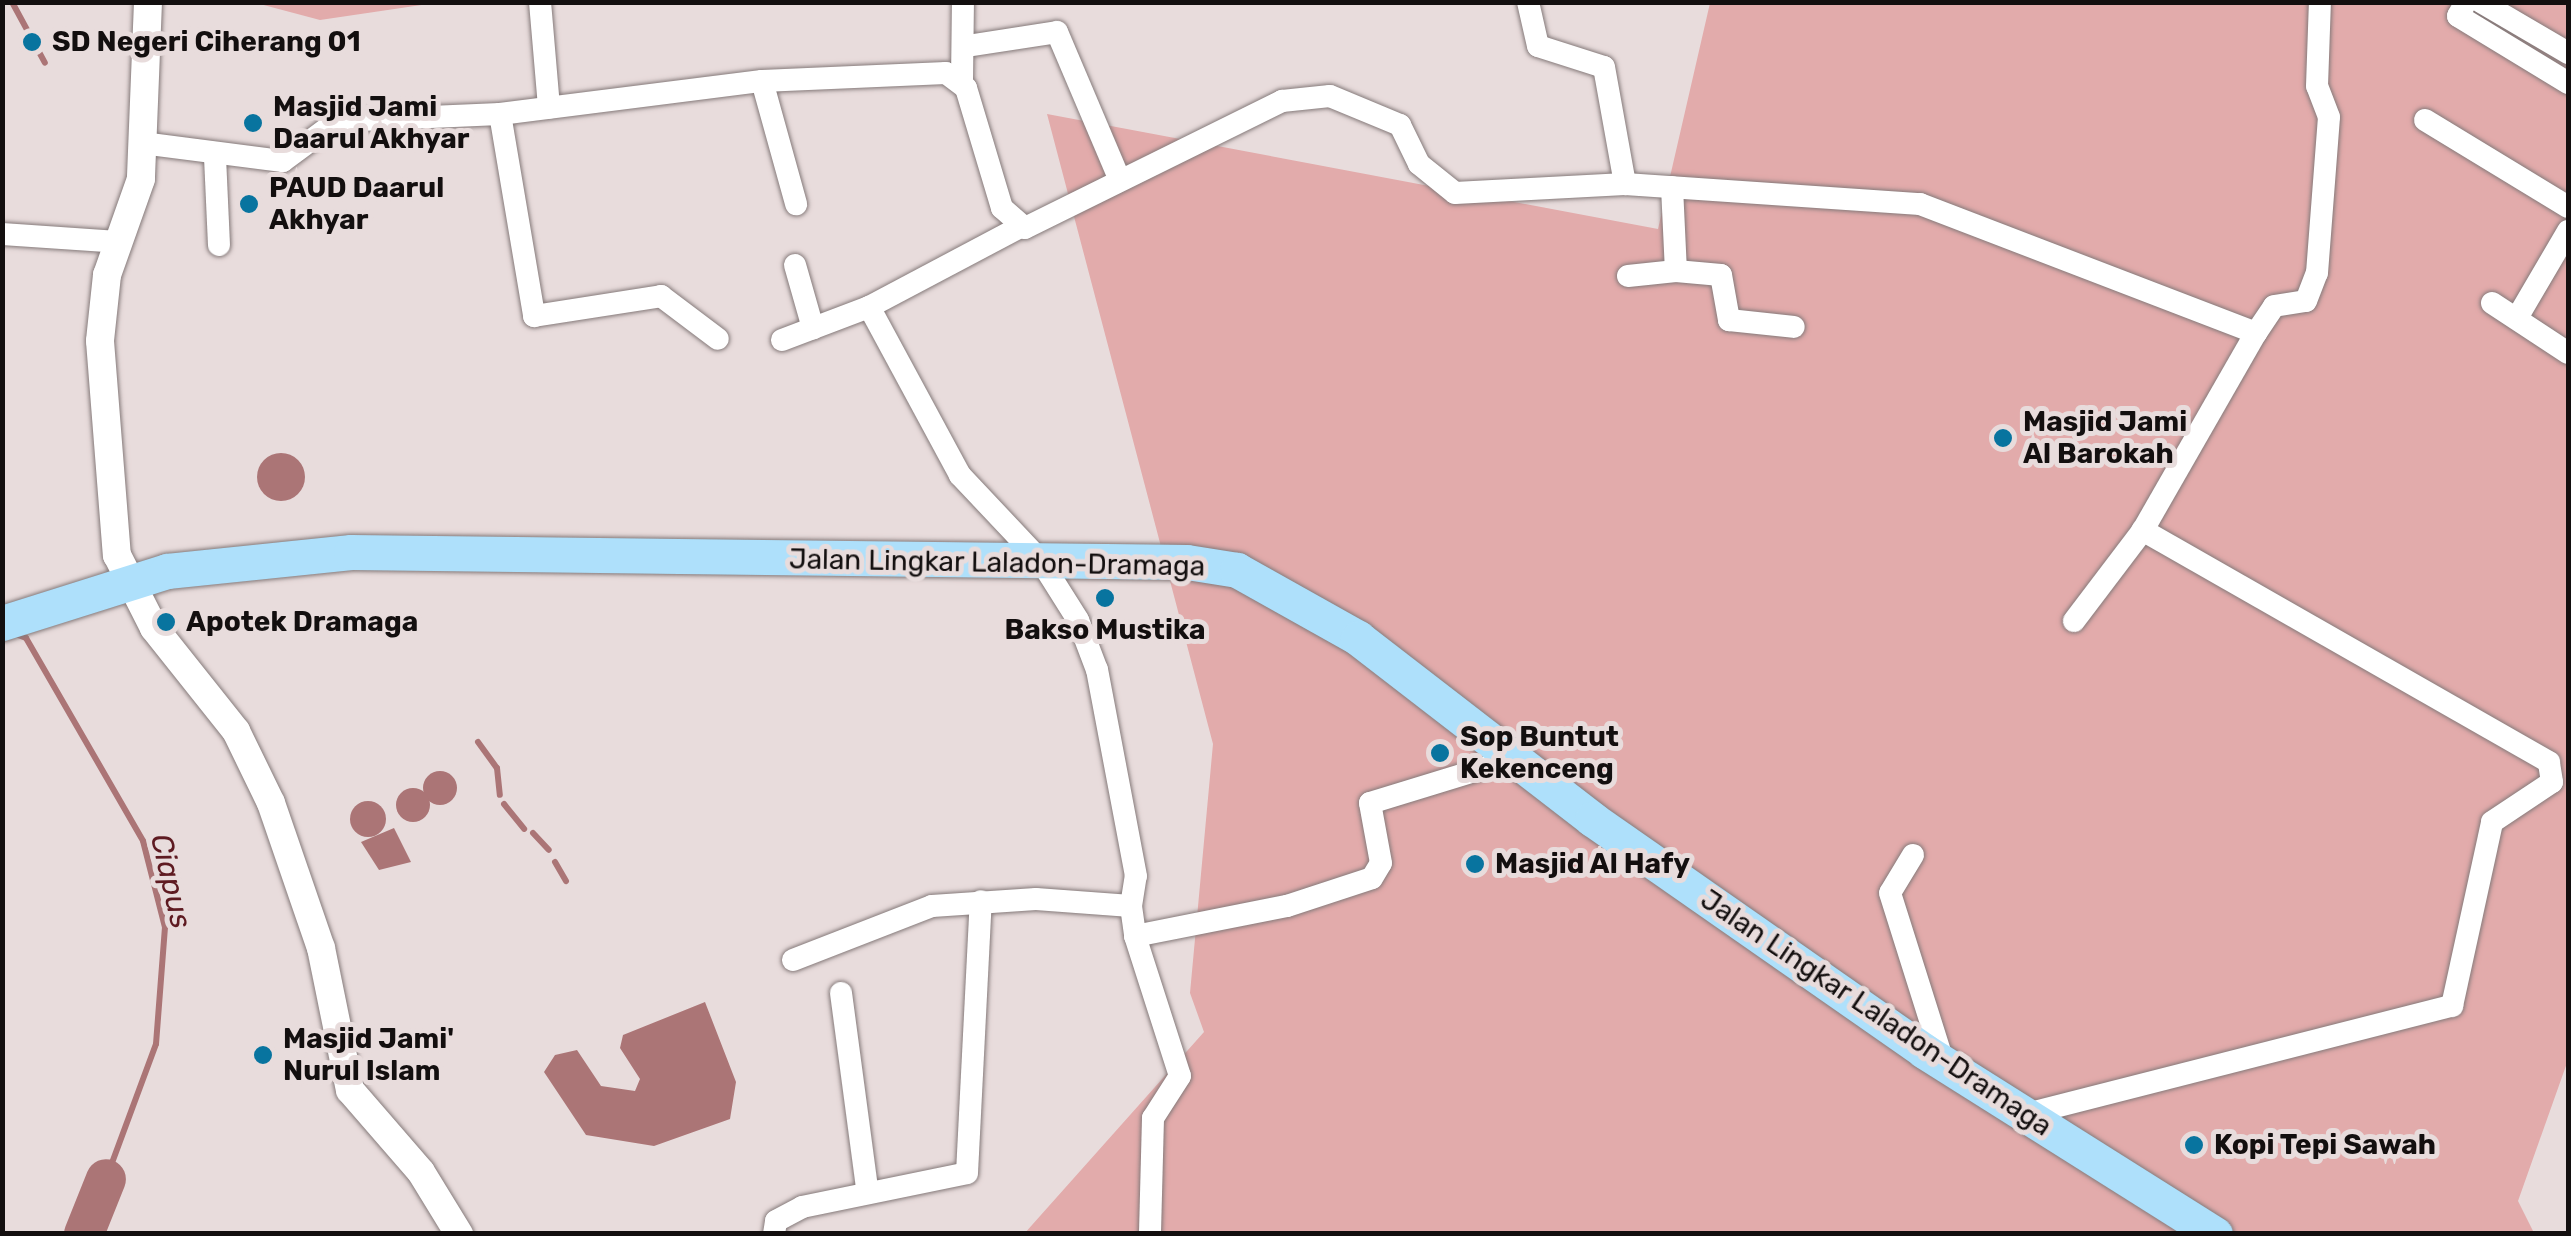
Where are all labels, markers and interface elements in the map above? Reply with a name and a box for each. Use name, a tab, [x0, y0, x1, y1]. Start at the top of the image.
place label: SD Negeri Ciherang 01	[52, 25, 361, 59]
marker: SD Negeri Ciherang 01	[21, 31, 43, 53]
place label: Masjid Jami Daarul Akhyar	[273, 90, 470, 156]
marker: Masjid Jami Daarul Akhyar	[242, 112, 264, 134]
place label: PAUD Daarul Akhyar	[269, 171, 444, 237]
marker: PAUD Daarul Akhyar	[238, 193, 260, 215]
place label: Masjid Jami Al Barokah	[2023, 405, 2187, 471]
marker: Masjid Jami Al Barokah	[1992, 427, 2014, 449]
street label: Jalan Lingkar Laladon-Dramaga	[788, 543, 1206, 583]
marker: Bakso Mustika	[1094, 587, 1116, 609]
place label: Apotek Dramaga	[186, 605, 418, 639]
marker: Apotek Dramaga	[155, 611, 177, 633]
place label: Bakso Mustika	[1004, 613, 1206, 647]
place label: Sop Buntut Kekenceng	[1460, 720, 1619, 786]
marker: Sop Buntut Kekenceng	[1429, 742, 1451, 764]
water label: Ciapus	[143, 830, 199, 932]
place label: Masjid Al Hafy	[1495, 847, 1691, 881]
marker: Masjid Al Hafy	[1464, 853, 1486, 875]
street label: Jalan Lingkar Laladon-Dramaga	[1694, 883, 2058, 1143]
place label: Masjid Jami' Nurul Islam	[283, 1022, 454, 1088]
marker: Masjid Jami' Nurul Islam	[252, 1044, 274, 1066]
place label: Kopi Tepi Sawah	[2214, 1128, 2437, 1162]
marker: Kopi Tepi Sawah	[2183, 1134, 2205, 1156]

